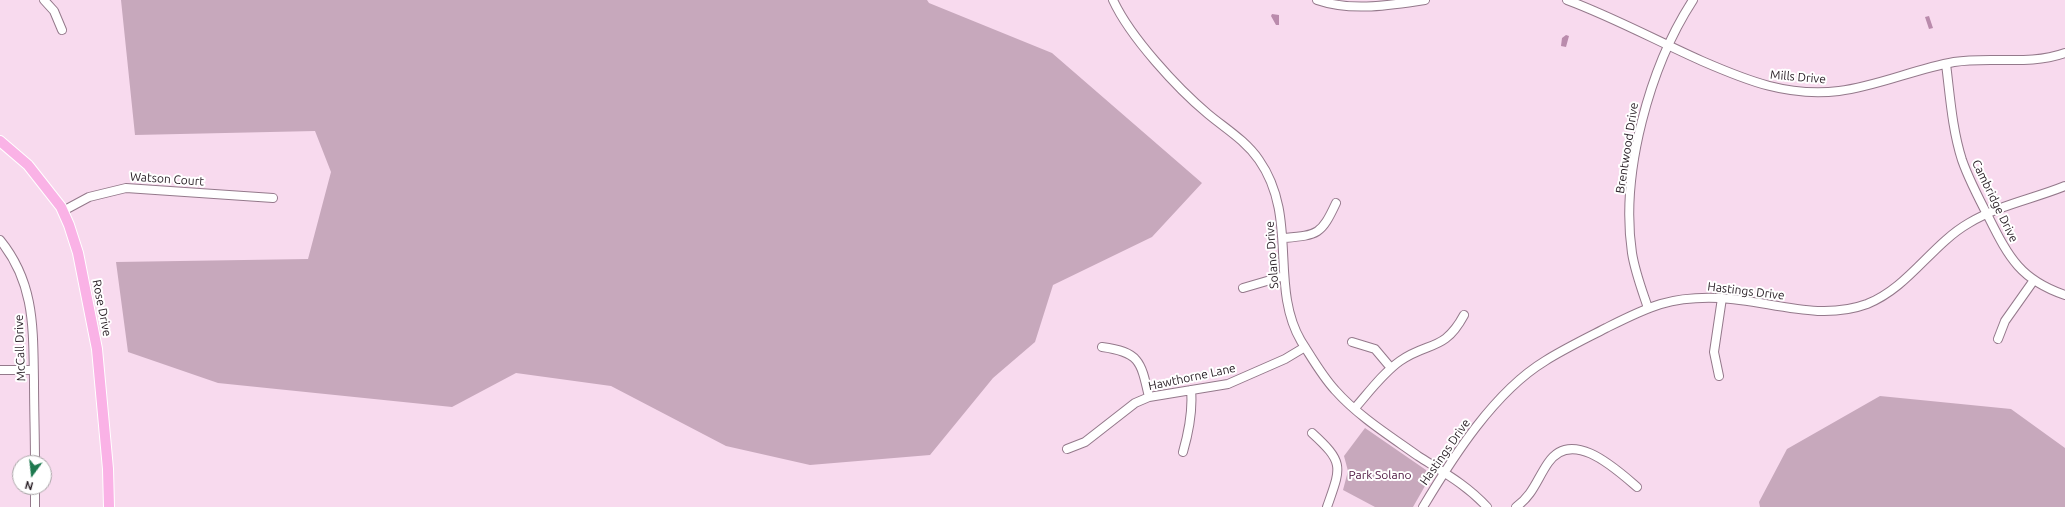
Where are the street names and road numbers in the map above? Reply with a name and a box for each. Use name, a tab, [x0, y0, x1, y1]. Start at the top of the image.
street label: Mills Drive	[1770, 67, 1826, 87]
street label: Brentwood Drive	[1613, 102, 1641, 194]
street label: Cambridge Drive	[1969, 157, 2021, 245]
street label: Watson Court	[130, 169, 204, 189]
street label: Solano Drive	[1262, 221, 1282, 289]
street label: Rose Drive	[89, 278, 115, 338]
street label: Hastings Drive	[1707, 279, 1785, 303]
street label: McCall Drive	[12, 314, 28, 382]
street label: Hawthorne Lane	[1147, 361, 1237, 393]
street label: Hastings Drive	[1417, 416, 1473, 488]

